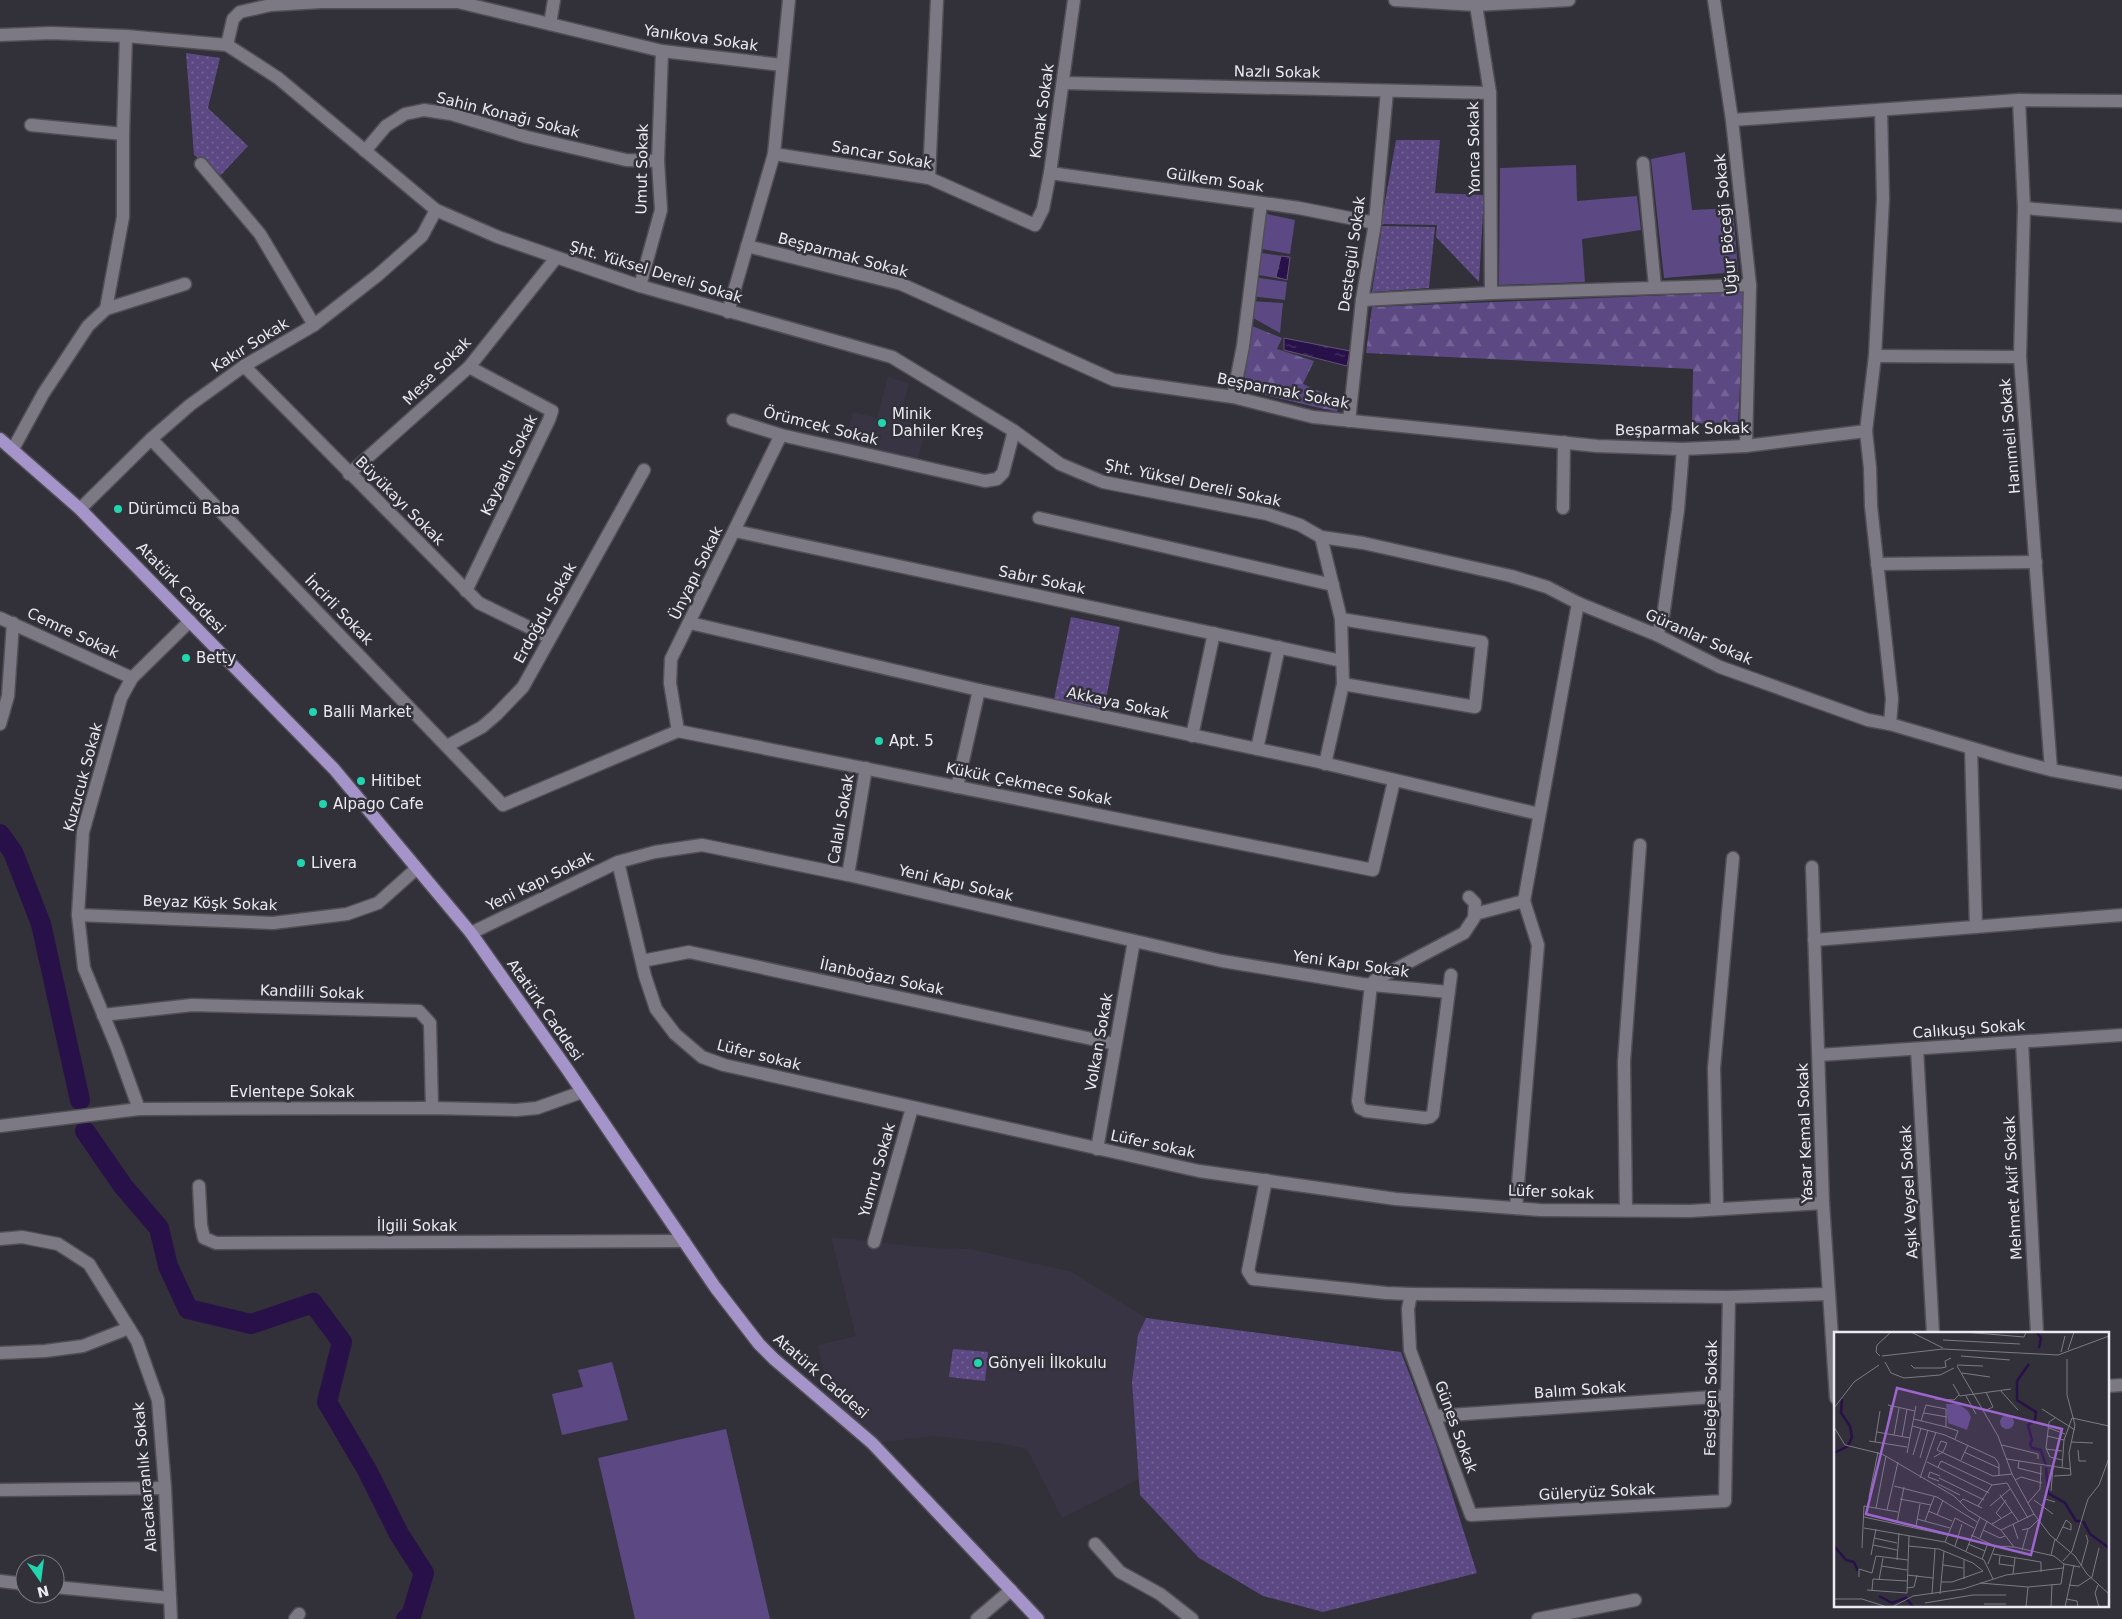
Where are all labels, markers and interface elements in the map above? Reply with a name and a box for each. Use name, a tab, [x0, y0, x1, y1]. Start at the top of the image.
street label: Yanıkova Sokak	[642, 21, 760, 55]
street label: Konak Sokak	[1026, 62, 1058, 159]
street label: Nazlı Sokak	[1234, 62, 1321, 82]
street label: Sahin Konağı Sokak	[434, 88, 582, 142]
street label: Yonca Sokak	[1464, 101, 1484, 196]
street label: Umut Sokak	[632, 123, 652, 215]
street label: Sancar Sokak	[830, 137, 934, 173]
street label: Uğur Böceği Sokak	[1711, 153, 1741, 295]
street label: Gülkem Soak	[1165, 164, 1265, 196]
street label: Destegül Sokak	[1335, 195, 1369, 313]
street label: Beşparmak Sokak	[776, 229, 910, 281]
street label: Şht. Yüksel Dereli Sokak	[567, 237, 745, 307]
street label: Kakır Sokak	[208, 314, 292, 376]
street label: Mese Sokak	[399, 333, 475, 409]
street label: Beşparmak Sokak	[1215, 369, 1351, 413]
street label: Hanımeli Sokak	[1996, 377, 2024, 495]
street label: Örümcek Sokak	[762, 402, 881, 449]
place label: Minik Dahiler Kreş	[892, 405, 984, 440]
street label: Kayaaltı Sokak	[477, 411, 541, 518]
marker: Minik Dahiler Kreş	[876, 417, 888, 429]
street label: Beşparmak Sokak	[1615, 419, 1750, 439]
street label: Büyükayı Sokak	[352, 453, 449, 550]
street label: Şht. Yüksel Dereli Sokak	[1103, 455, 1283, 511]
place label: Dürümcü Baba	[128, 500, 240, 518]
marker: Dürümcü Baba	[112, 503, 124, 515]
street label: Ünyapı Sokak	[665, 522, 727, 623]
street label: Atatürk Caddesi	[133, 539, 229, 637]
street label: Erdoğdu Sokak	[510, 559, 580, 667]
street label: Sabır Sokak	[997, 562, 1087, 598]
street label: İncirli Sokak	[301, 570, 378, 649]
street label: Cemre Sokak	[24, 604, 122, 662]
street label: Güranlar Sokak	[1643, 605, 1756, 669]
place label: Betty	[196, 649, 236, 667]
marker: Betty	[180, 652, 192, 664]
street label: Akkaya Sokak	[1065, 683, 1171, 723]
place label: Balli Market	[323, 703, 411, 721]
marker: Balli Market	[307, 706, 319, 718]
street label: Kuzucuk Sokak	[60, 720, 106, 834]
place label: Apt. 5	[889, 732, 934, 750]
marker: Apt. 5	[873, 735, 885, 747]
street label: Kükük Çekmece Sokak	[944, 759, 1114, 809]
place label: Hitibet	[371, 772, 421, 790]
street label: Calalı Sokak	[824, 772, 858, 865]
marker: Hitibet	[355, 775, 367, 787]
place label: Alpago Cafe	[333, 795, 424, 813]
marker: Alpago Cafe	[317, 798, 329, 810]
street label: Yeni Kapı Sokak	[483, 847, 597, 915]
place label: Livera	[311, 854, 357, 872]
marker: Livera	[295, 857, 307, 869]
street label: Yeni Kapı Sokak	[896, 861, 1015, 905]
street label: Beyaz Köşk Sokak	[142, 892, 278, 914]
street label: Yeni Kapı Sokak	[1291, 947, 1411, 981]
street label: İlanboğazı Sokak	[818, 954, 946, 999]
street label: Atatürk Caddesi	[503, 956, 587, 1064]
street label: Kandilli Sokak	[260, 981, 365, 1003]
street label: Volkan Sokak	[1082, 991, 1117, 1092]
street label: Calıkuşu Sokak	[1912, 1016, 2026, 1042]
street label: Lüfer sokak	[715, 1036, 803, 1074]
street label: Yasar Kemal Sokak	[1794, 1062, 1816, 1204]
street label: Evlentepe Sokak	[230, 1083, 355, 1101]
street label: Mehmet Akif Sokak	[2000, 1115, 2026, 1261]
street label: Yumru Sokak	[855, 1121, 899, 1220]
street label: Aşık Veysel Sokak	[1896, 1124, 1921, 1259]
street label: Lüfer sokak	[1109, 1126, 1197, 1162]
street label: Lüfer sokak	[1508, 1181, 1595, 1203]
street label: İlgili Sokak	[377, 1216, 458, 1235]
street label: Atatürk Caddesi	[770, 1330, 872, 1422]
inset map	[1834, 1332, 2110, 1606]
street label: Fesleğen Sokak	[1701, 1339, 1721, 1456]
place label: Gönyeli İlkokulu	[988, 1353, 1107, 1372]
marker: Gönyeli İlkokulu	[972, 1357, 984, 1369]
street label: Günes Sokak	[1431, 1378, 1481, 1476]
street label: Balım Sokak	[1533, 1378, 1627, 1402]
street label: Alacakaranlık Sokak	[129, 1401, 161, 1553]
street label: Güleryüz Sokak	[1538, 1480, 1656, 1504]
north arrow	[15, 1554, 65, 1604]
text: N	[36, 1582, 51, 1601]

